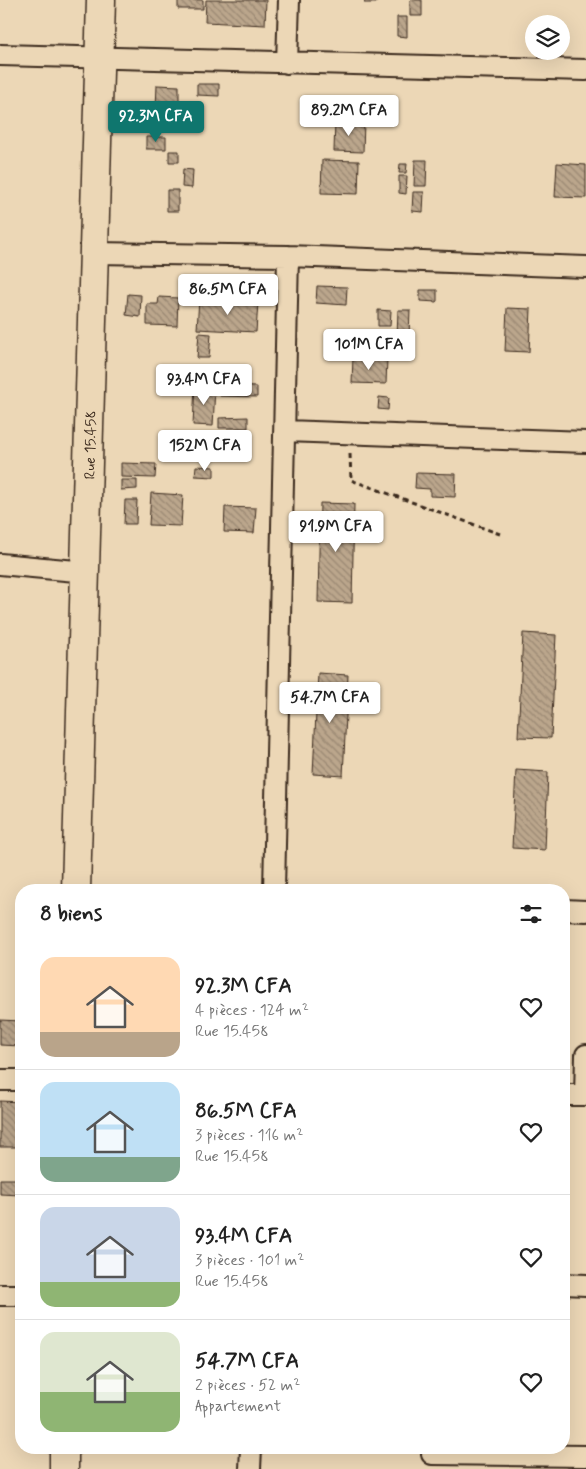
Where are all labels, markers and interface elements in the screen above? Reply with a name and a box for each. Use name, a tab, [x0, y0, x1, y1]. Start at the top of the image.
map controls	[525, 15, 570, 60]
button: layers	[525, 15, 570, 60]
pin: 89.2M CFA	[292, 94, 406, 137]
pin: 92.3M CFA	[99, 100, 213, 143]
text: 89.2M CFA	[311, 100, 387, 121]
text: 92.3M CFA	[119, 106, 193, 127]
pin: 86.5M CFA	[171, 274, 285, 316]
text: 86.5M CFA	[189, 279, 267, 300]
pin: 101M CFA	[317, 328, 421, 371]
text: 101M CFA	[334, 334, 404, 355]
pin: 93.4M CFA	[147, 364, 261, 406]
text: 93.4M CFA	[167, 369, 241, 390]
street label: Rue 15.458	[80, 410, 102, 480]
pin: 152M CFA	[153, 430, 257, 472]
text: 152M CFA	[169, 435, 241, 456]
pin: 91.9M CFA	[279, 510, 393, 553]
text: 91.9M CFA	[300, 516, 372, 537]
pin: 54.7M CFA	[273, 682, 387, 724]
text: 54.7M CFA	[290, 687, 370, 708]
text: 8 biens	[40, 900, 102, 928]
icon: filters	[517, 900, 545, 928]
text: 92.3M CFA	[195, 972, 292, 1000]
icon: home	[80, 977, 140, 1037]
icon: heart	[517, 993, 545, 1021]
text: 4 pièces · 124 m²	[195, 1000, 309, 1021]
text: Rue 15.458	[195, 1021, 269, 1042]
text: 86.5M CFA	[195, 1097, 297, 1125]
icon: home	[80, 1102, 140, 1162]
icon: heart	[517, 1118, 545, 1146]
text: 3 pièces · 116 m²	[195, 1125, 303, 1146]
text: Rue 15.458	[195, 1146, 269, 1167]
text: 93.4M CFA	[195, 1222, 292, 1250]
icon: home	[80, 1227, 140, 1287]
icon: heart	[517, 1243, 545, 1271]
text: 3 pièces · 101 m²	[195, 1250, 304, 1271]
text: Rue 15.458	[195, 1271, 269, 1292]
text: 54.7M CFA	[195, 1347, 299, 1375]
icon: home	[80, 1352, 140, 1412]
icon: heart	[517, 1368, 545, 1396]
text: 2 pièces · 52 m²	[195, 1375, 300, 1396]
text: Appartement	[195, 1396, 281, 1417]

